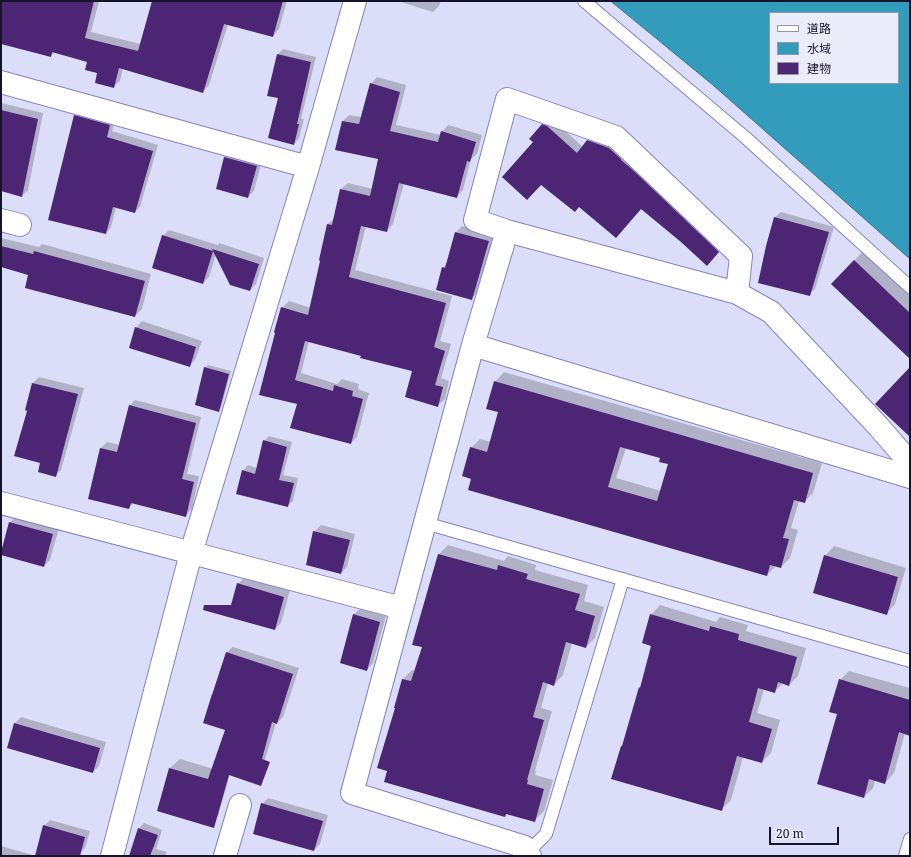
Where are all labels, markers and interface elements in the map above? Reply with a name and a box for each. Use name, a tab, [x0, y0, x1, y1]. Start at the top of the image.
legend	[769, 12, 899, 84]
text: 道路	[807, 20, 831, 37]
text: 水域	[807, 40, 831, 57]
text: 建物	[807, 60, 831, 77]
scale bar	[771, 819, 841, 845]
text: 20 m	[776, 825, 804, 842]

